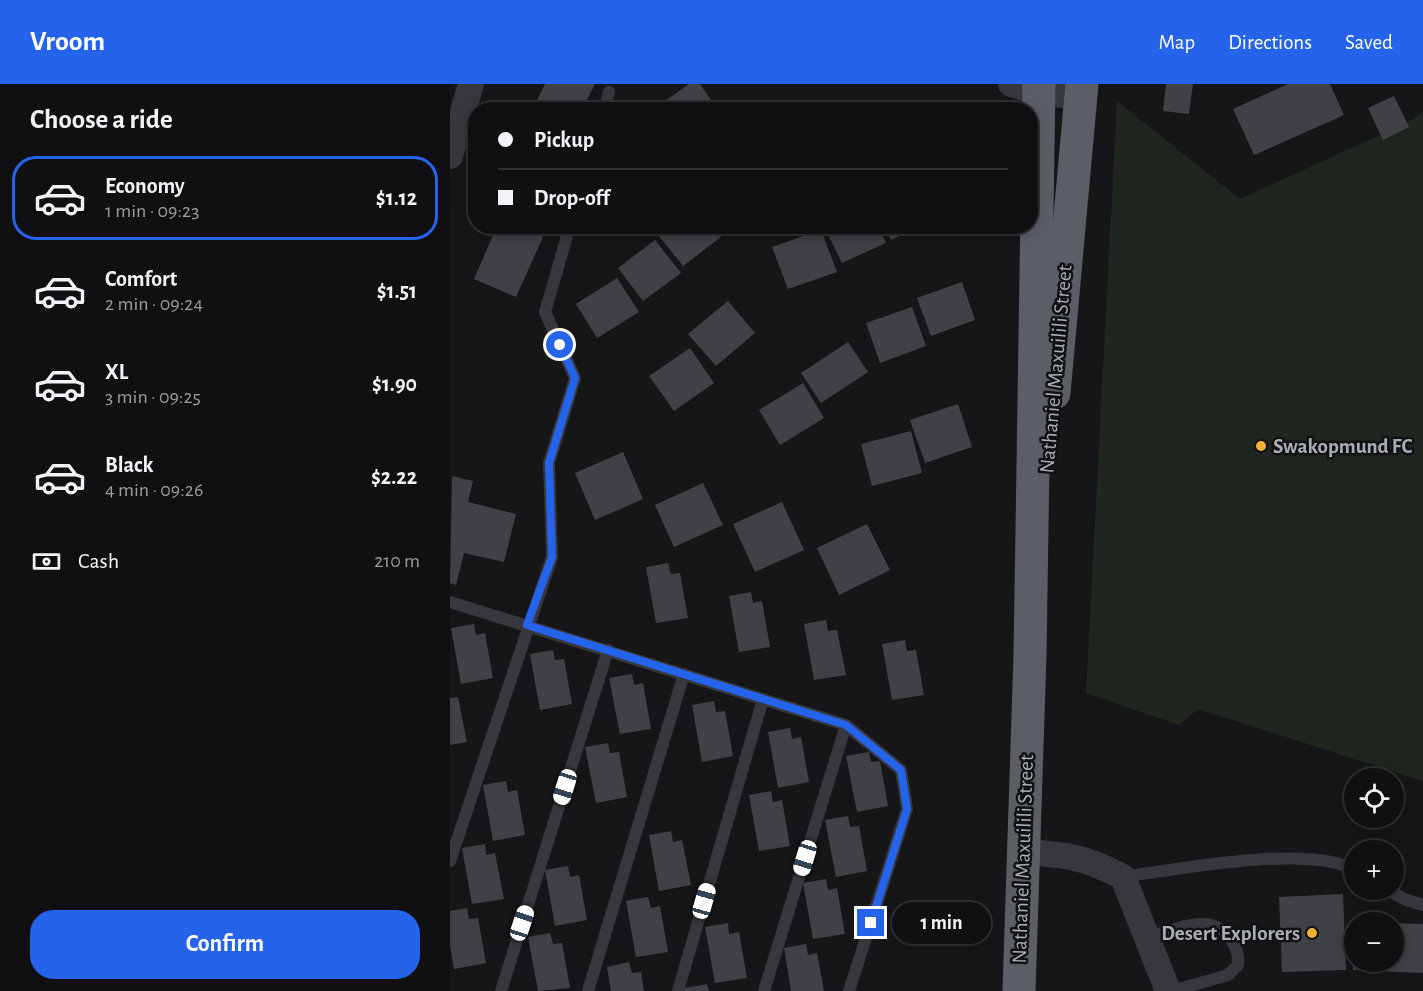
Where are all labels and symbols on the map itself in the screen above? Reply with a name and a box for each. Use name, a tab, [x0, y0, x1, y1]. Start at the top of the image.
street label: Nathaniel Maxuilili Street	[1036, 263, 1076, 474]
route start	[546, 331, 573, 358]
place label: Swakopmund FC	[1273, 436, 1412, 457]
marker: Swakopmund FC	[1254, 439, 1268, 453]
street label: Nathaniel Maxuilili Street	[1009, 754, 1037, 964]
car	[551, 767, 579, 807]
car	[791, 838, 819, 878]
car	[690, 881, 718, 921]
callout: 1 min	[892, 902, 991, 944]
car	[508, 903, 536, 943]
route end	[857, 909, 884, 936]
place label: Desert Explorers	[1161, 923, 1300, 944]
marker: Desert Explorers	[1305, 926, 1319, 940]

